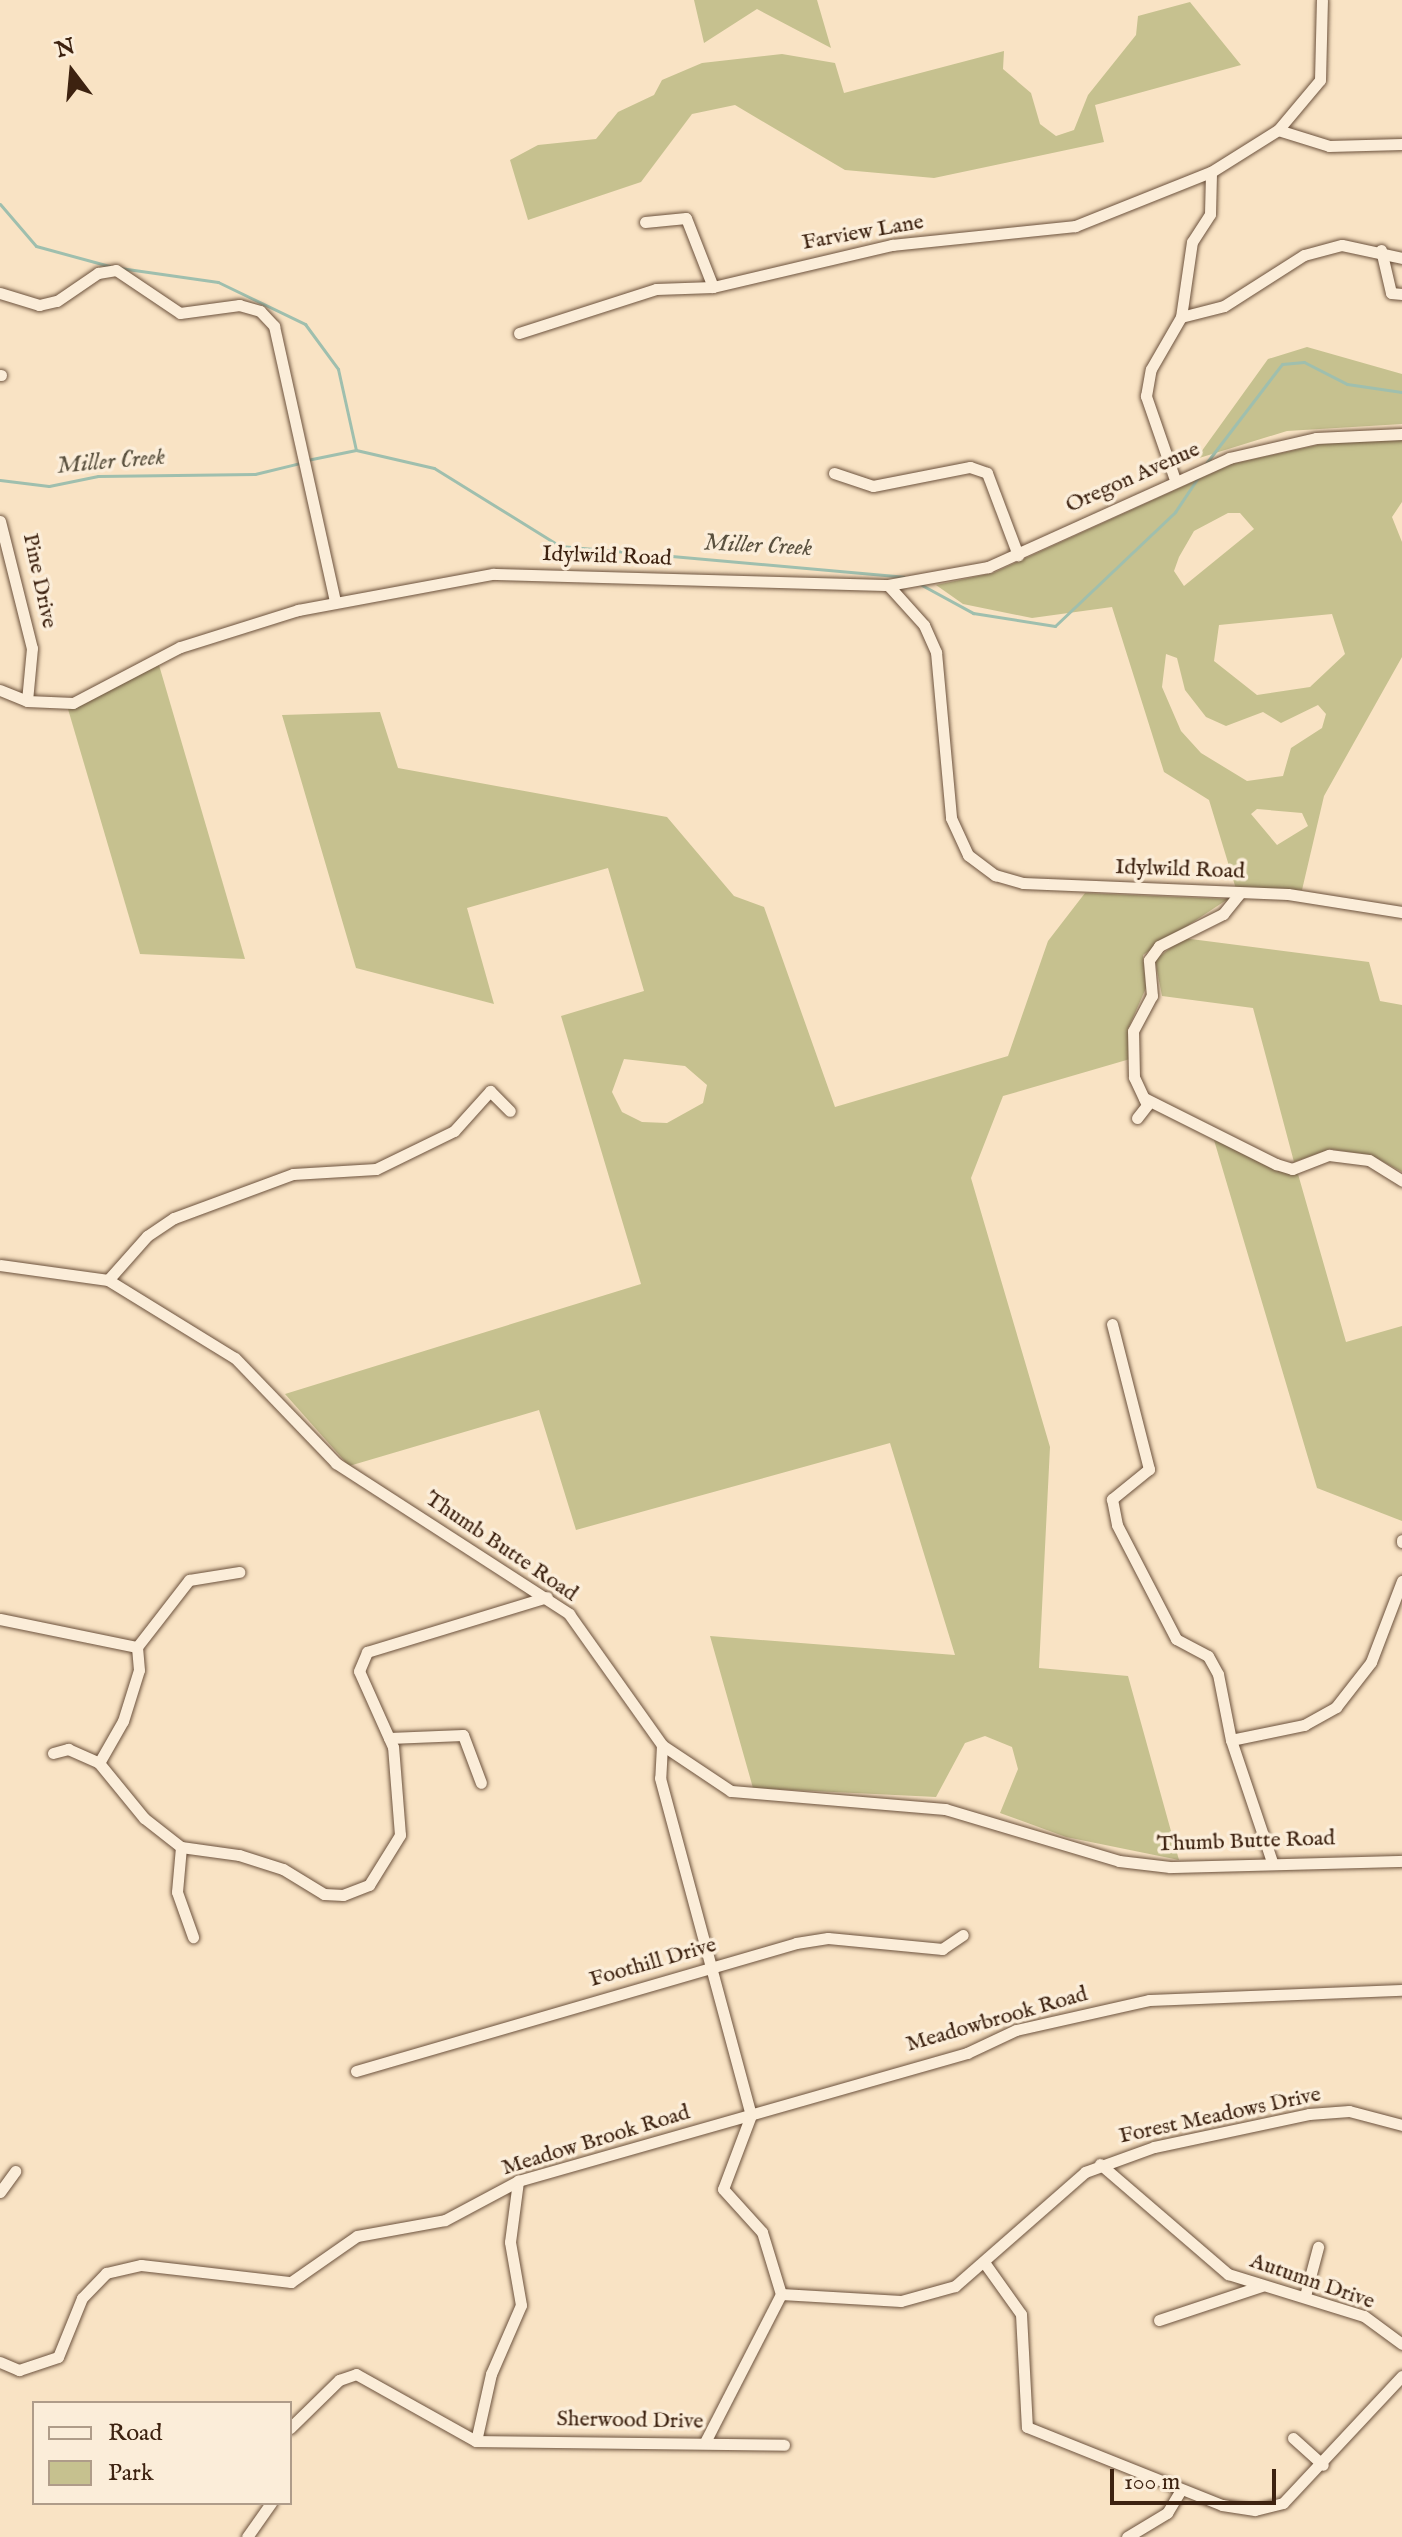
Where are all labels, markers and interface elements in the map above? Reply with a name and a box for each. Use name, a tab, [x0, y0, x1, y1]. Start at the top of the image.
north arrow	[32, 32, 112, 112]
text: N	[52, 33, 78, 65]
street label: Farview Lane	[800, 209, 926, 257]
street label: Oregon Avenue	[1062, 437, 1204, 519]
water label: Miller Creek	[56, 443, 166, 481]
water label: Miller Creek	[703, 529, 813, 563]
street label: Pine Drive	[16, 531, 62, 631]
street label: Idylwild Road	[542, 542, 672, 572]
street label: Idylwild Road	[1115, 855, 1245, 885]
street label: Thumb Butte Road	[420, 1486, 582, 1608]
street label: Thumb Butte Road	[1156, 1826, 1336, 1858]
street label: Foothill Drive	[587, 1932, 719, 1994]
street label: Meadowbrook Road	[903, 1981, 1091, 2059]
street label: Forest Meadows Drive	[1117, 2082, 1323, 2150]
street label: Meadow Brook Road	[499, 2100, 693, 2182]
street label: Autumn Drive	[1246, 2248, 1378, 2316]
legend	[32, 2401, 292, 2505]
street label: Sherwood Drive	[556, 2407, 704, 2435]
text: Road	[108, 2418, 162, 2449]
scale bar	[1114, 2453, 1280, 2503]
text: Park	[108, 2458, 154, 2489]
text: 100 m	[1124, 2467, 1180, 2498]

